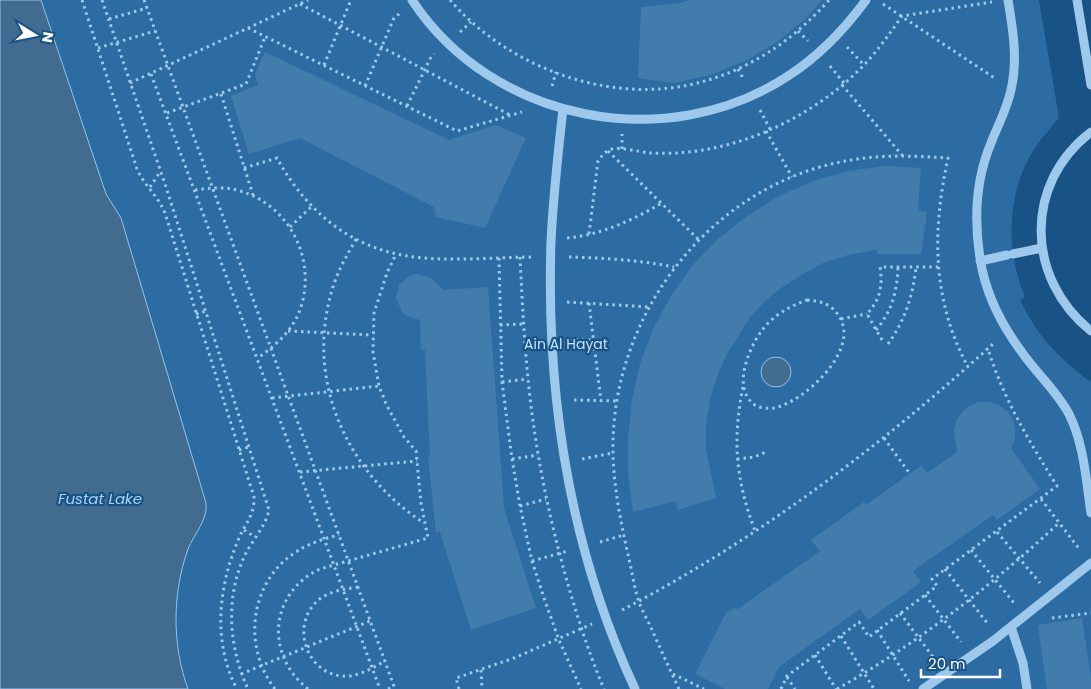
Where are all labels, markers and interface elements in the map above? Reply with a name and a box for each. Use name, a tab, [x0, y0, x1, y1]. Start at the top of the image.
north arrow	[10, 10, 60, 60]
text: N	[37, 30, 59, 44]
park label: Ain Al Hayat	[524, 334, 608, 354]
water label: Fustat Lake	[58, 488, 142, 509]
scale bar	[921, 646, 1000, 678]
text: 20 m	[928, 653, 966, 674]

